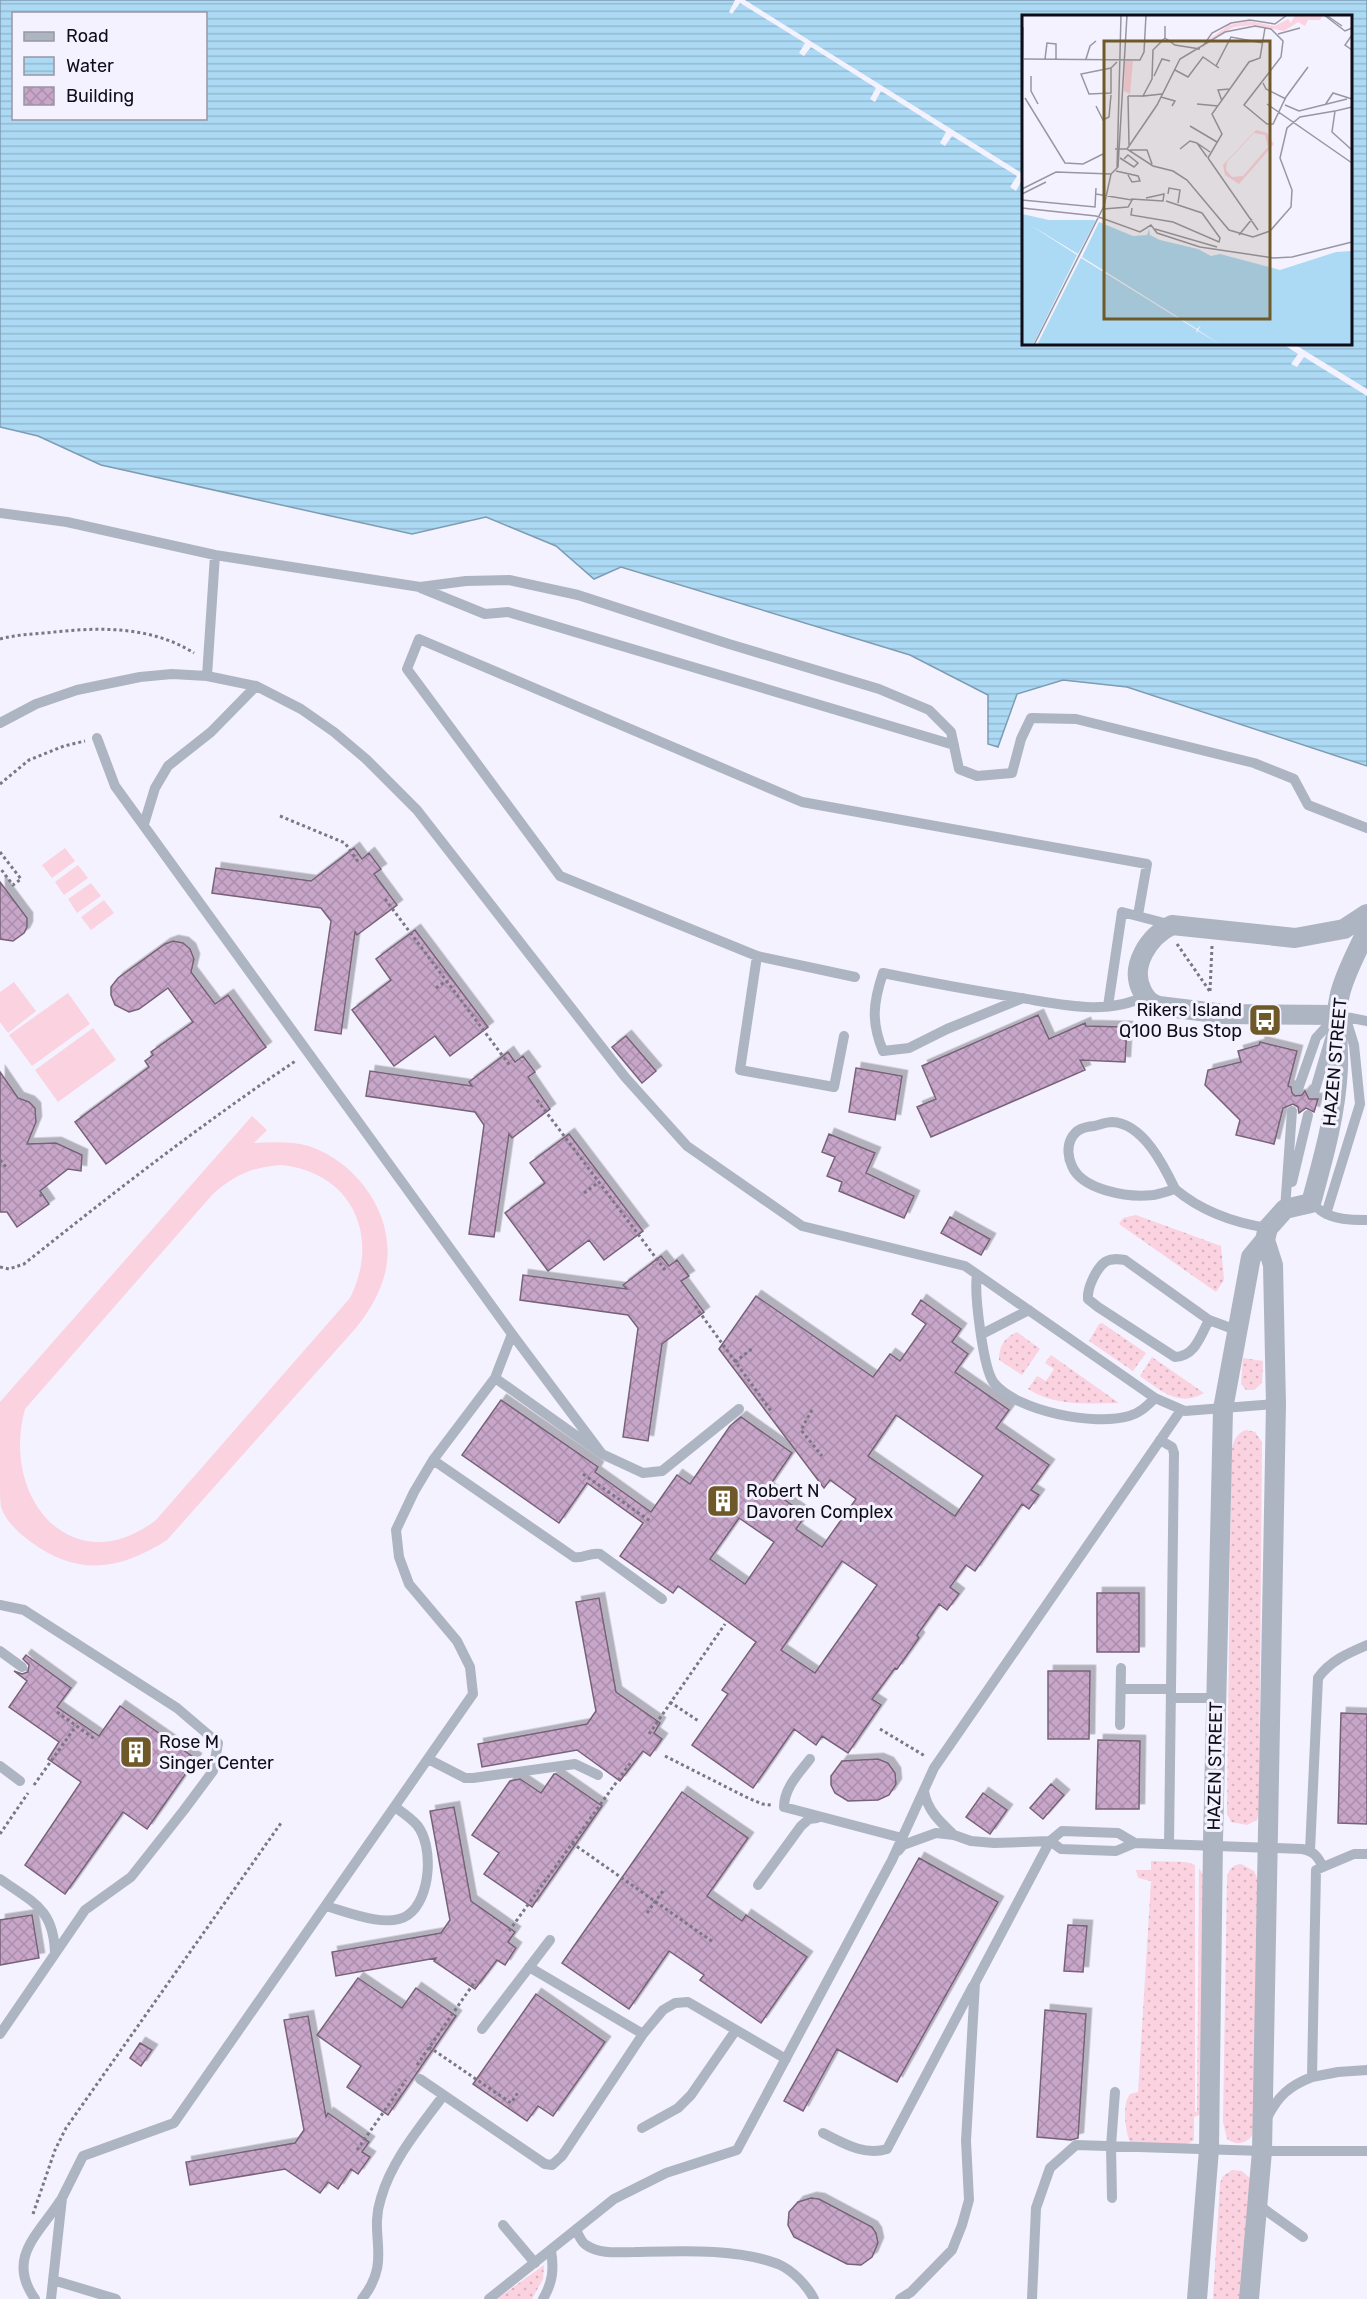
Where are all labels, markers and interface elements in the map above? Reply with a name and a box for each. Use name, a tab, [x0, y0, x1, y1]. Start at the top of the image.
legend	[12, 12, 207, 120]
inset map	[1022, 15, 1352, 345]
text: Road	[66, 25, 109, 47]
text: Water	[66, 55, 114, 77]
text: Building	[66, 85, 134, 107]
street label: HAZEN STREET	[1318, 997, 1352, 1127]
place label: Rikers Island Q100 Bus Stop	[1119, 999, 1242, 1042]
bus stop icon: Rikers Island Q100 Bus Stop	[1247, 1002, 1283, 1038]
place label: Robert N Davoren Complex	[746, 1480, 893, 1523]
building icon: Robert N Davoren Complex	[705, 1483, 741, 1519]
street label: HAZEN STREET	[1203, 1701, 1227, 1831]
place label: Rose M Singer Center	[159, 1731, 274, 1774]
building icon: Rose M Singer Center	[118, 1734, 154, 1770]

